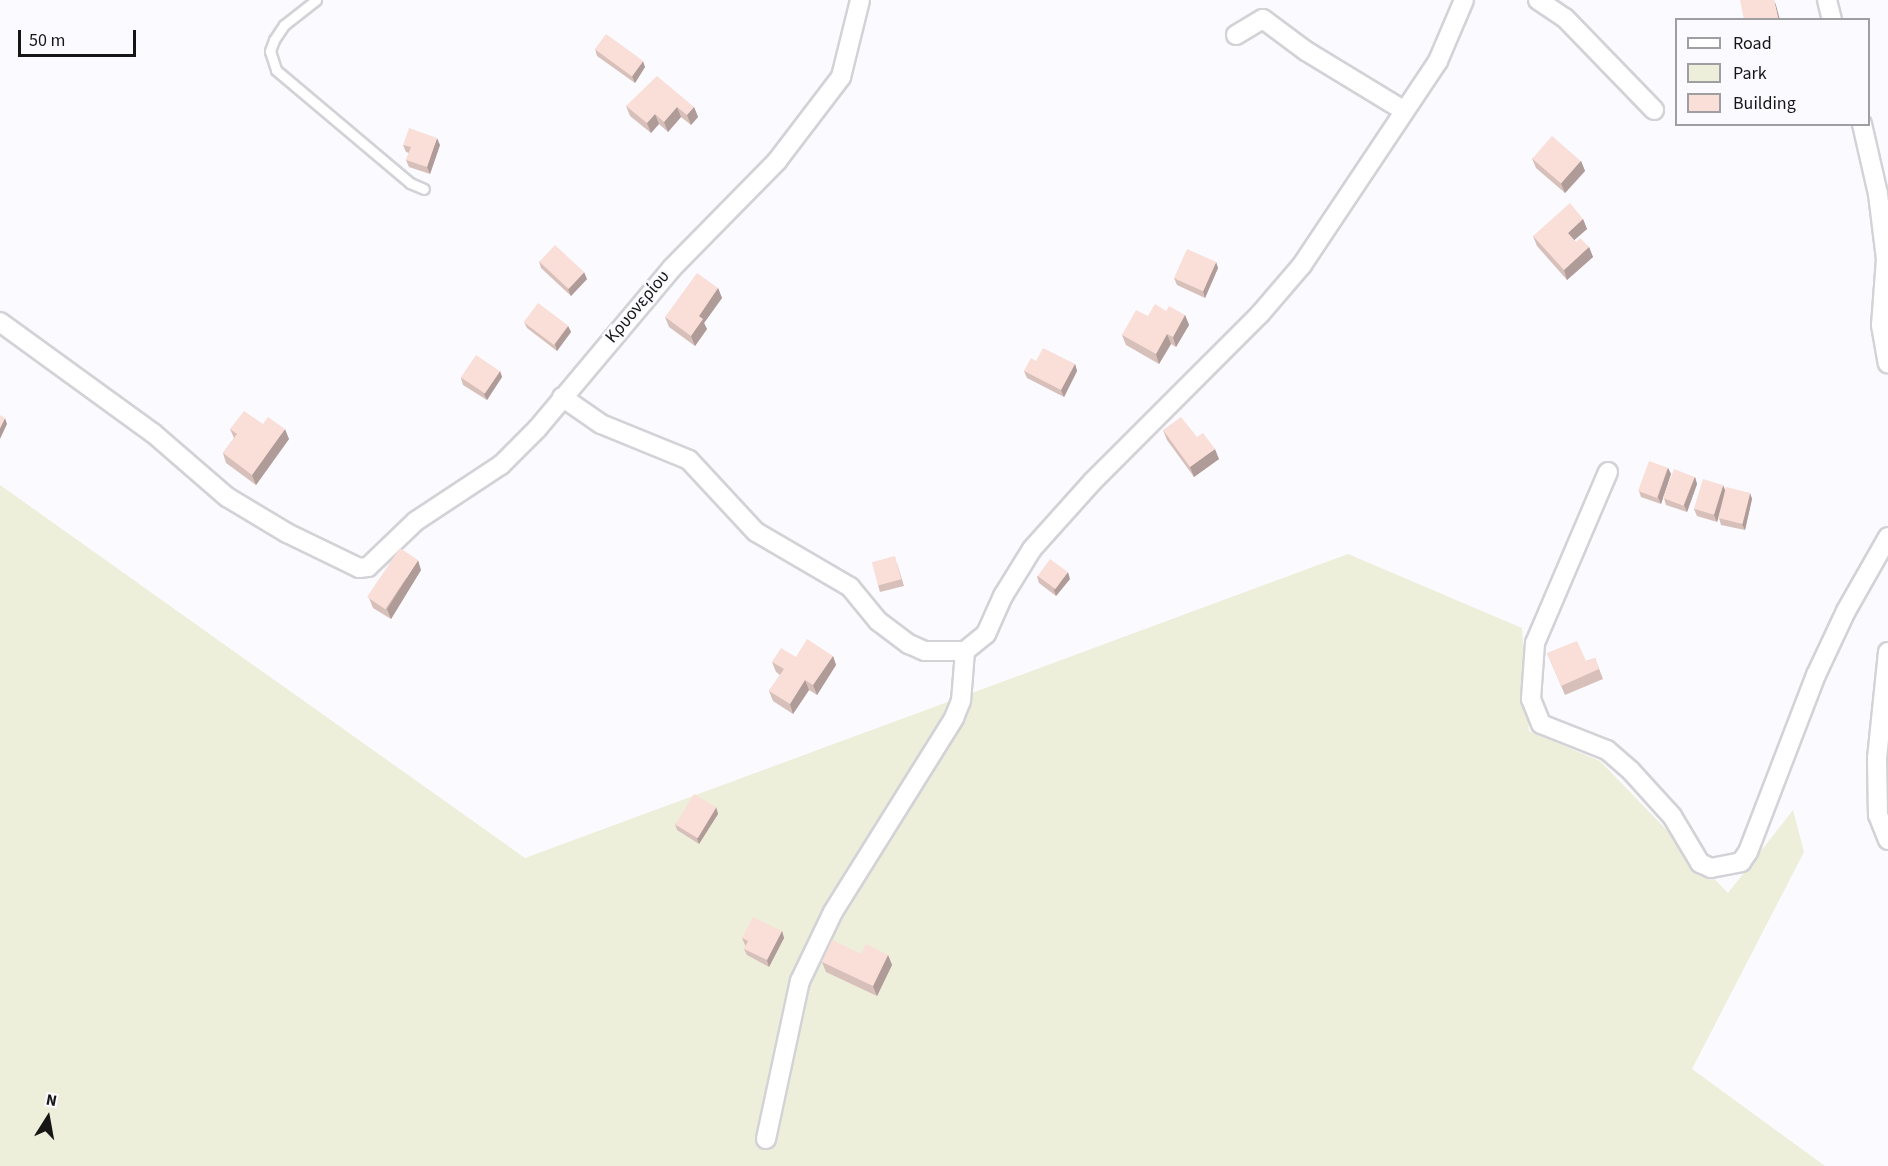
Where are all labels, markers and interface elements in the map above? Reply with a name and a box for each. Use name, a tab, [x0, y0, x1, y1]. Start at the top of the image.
scale bar	[21, 18, 140, 56]
legend	[1675, 18, 1870, 126]
text: 50 m	[29, 28, 65, 53]
text: Road	[1733, 31, 1772, 56]
text: Park	[1733, 61, 1767, 86]
text: Building	[1733, 91, 1796, 116]
street label: Κρυονερίου	[601, 266, 675, 348]
north arrow	[18, 1088, 78, 1148]
text: N	[44, 1089, 59, 1112]

